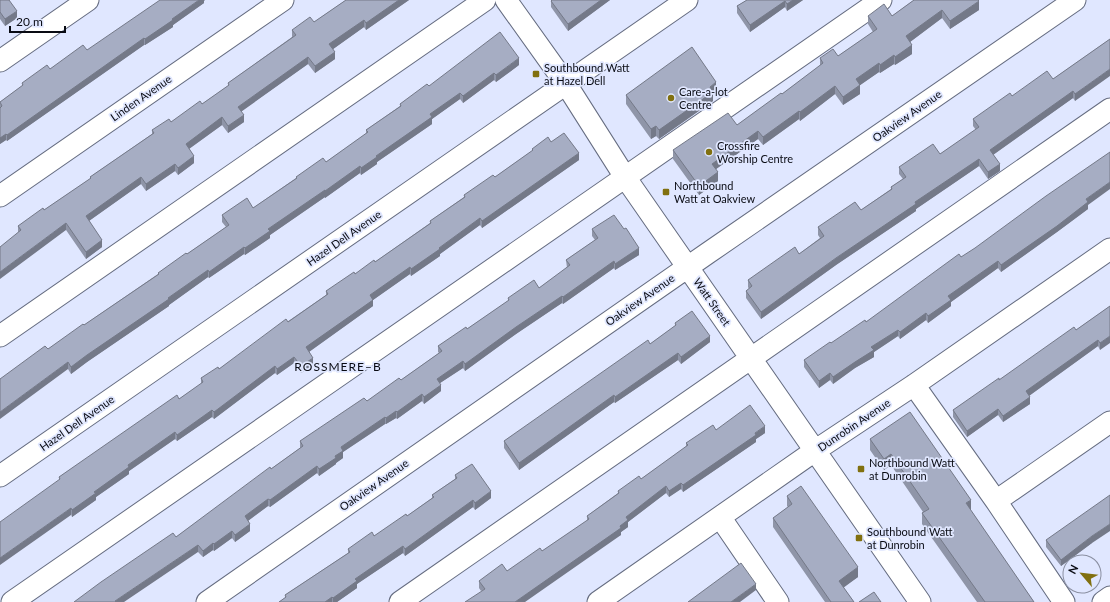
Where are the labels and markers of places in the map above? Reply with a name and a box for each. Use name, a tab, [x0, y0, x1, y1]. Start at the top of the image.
place label: Southbound Watt at Hazel Dell	[544, 61, 630, 87]
marker: Southbound Watt at Hazel Dell	[531, 69, 541, 79]
place label: Care-a-lot Centre	[679, 85, 728, 111]
marker: Care-a-lot Centre	[666, 93, 676, 103]
place label: Crossfire Worship Centre	[717, 139, 793, 165]
marker: Crossfire Worship Centre	[704, 147, 714, 157]
place label: Northbound Watt at Oakview	[674, 179, 755, 205]
marker: Northbound Watt at Oakview	[661, 187, 671, 197]
place label: Northbound Watt at Dunrobin	[869, 456, 955, 482]
marker: Northbound Watt at Dunrobin	[856, 464, 866, 474]
place label: Southbound Watt at Dunrobin	[867, 525, 953, 551]
marker: Southbound Watt at Dunrobin	[854, 533, 864, 543]

